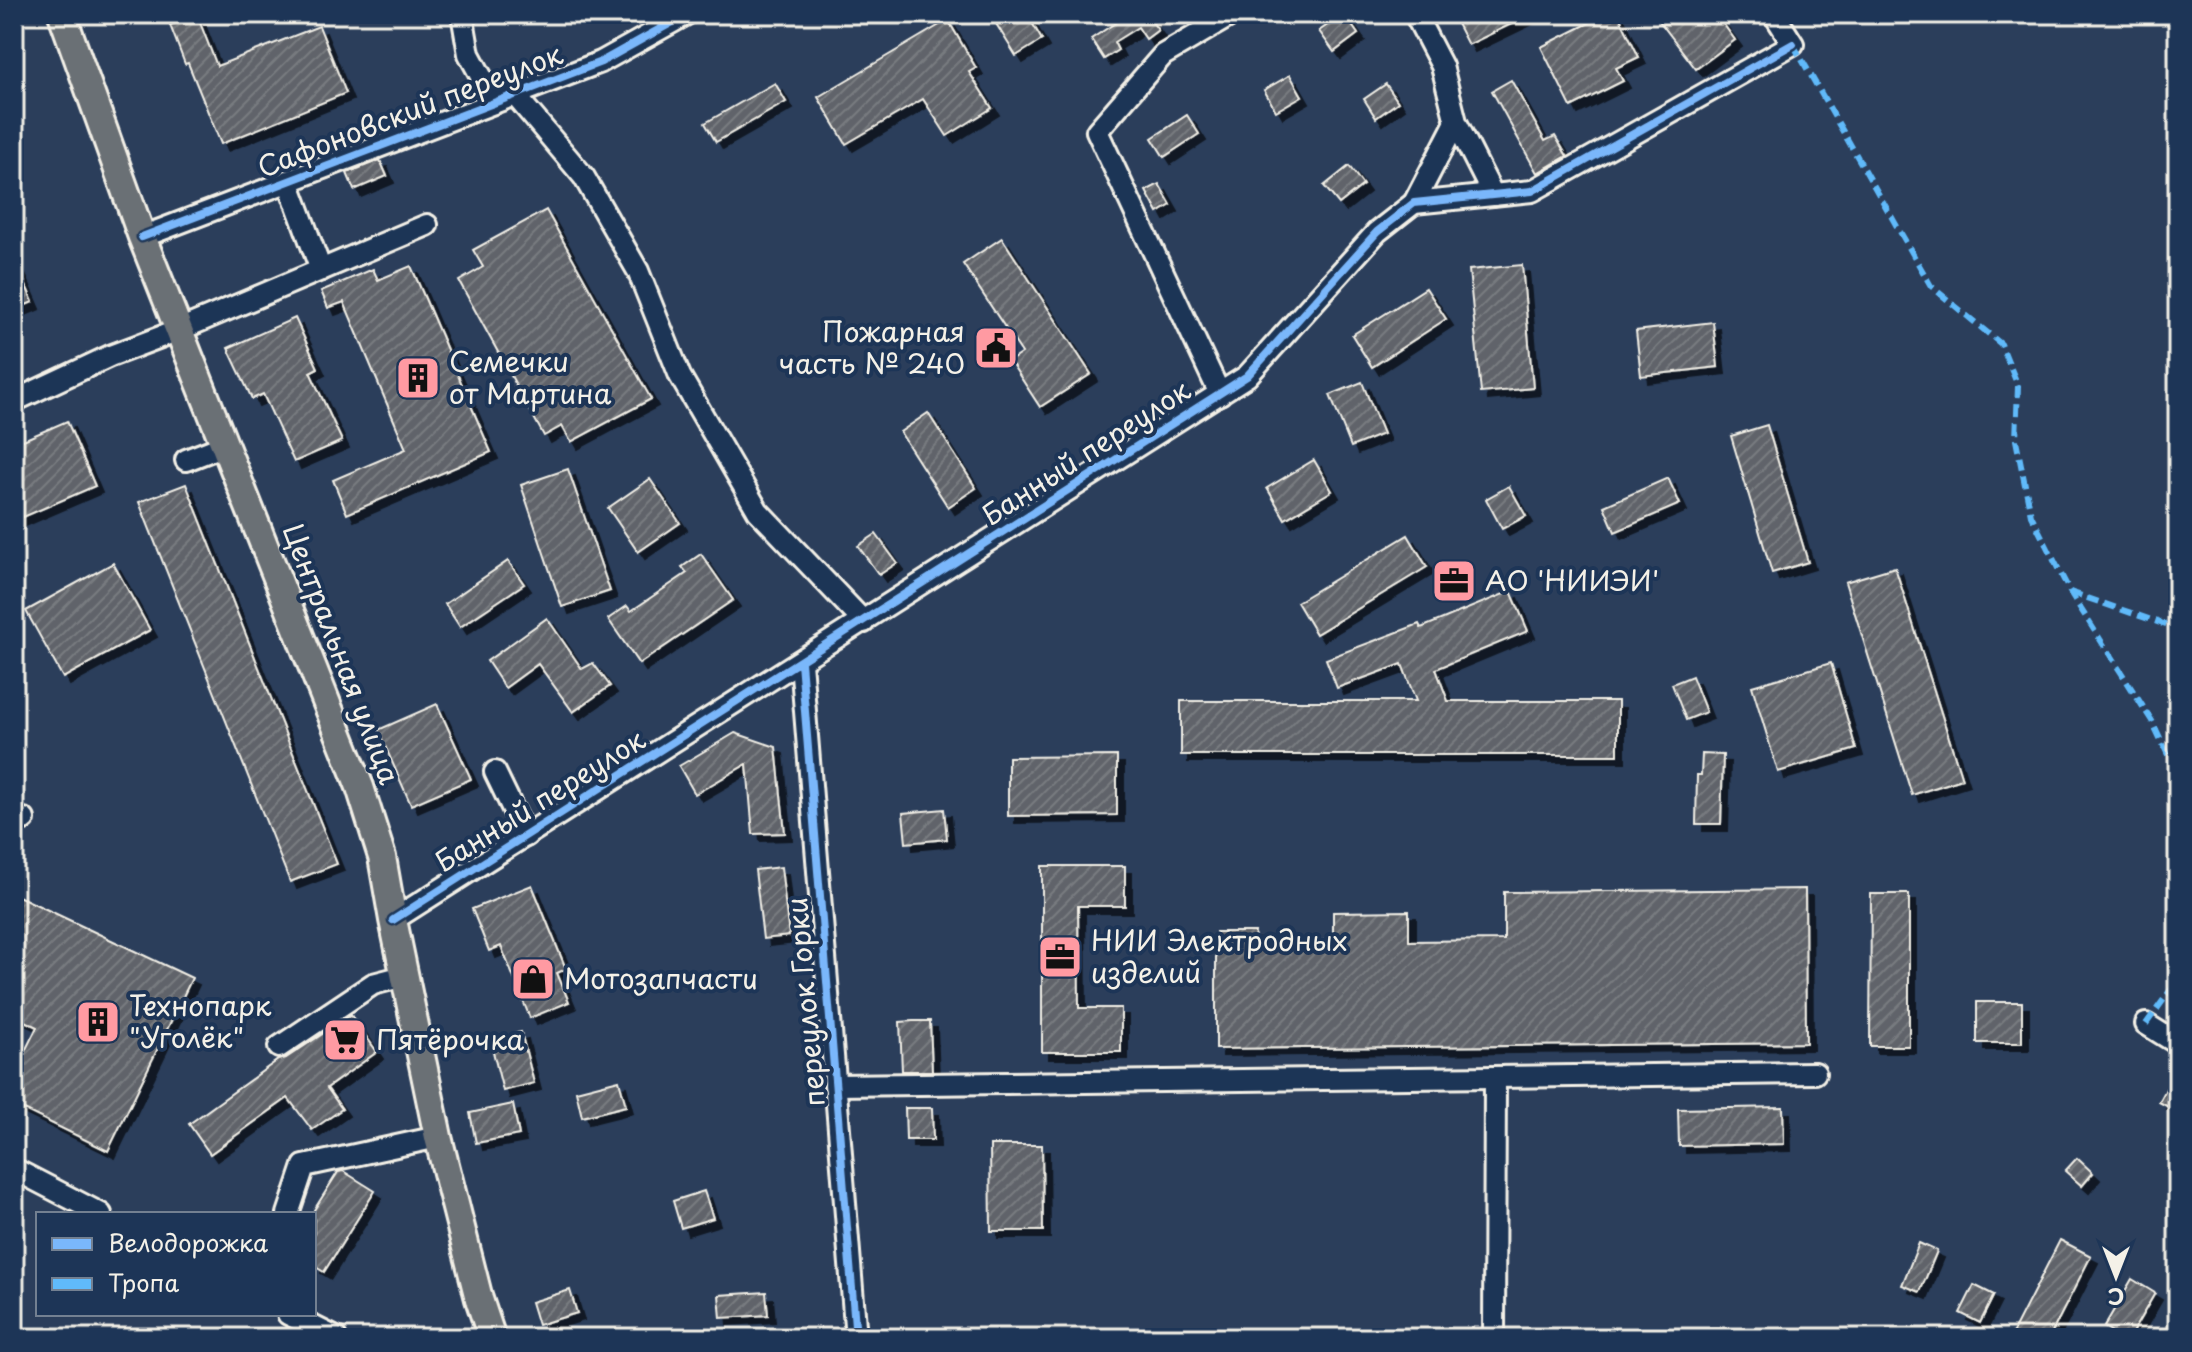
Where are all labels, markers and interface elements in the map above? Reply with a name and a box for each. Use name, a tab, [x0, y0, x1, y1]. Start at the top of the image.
street label: Сафоновский переулок	[251, 31, 569, 188]
place label: Пожарная часть № 240	[779, 309, 965, 384]
public building icon: Пожарная часть № 240	[972, 324, 1020, 372]
place label: Семечки от Мартина	[449, 339, 612, 414]
building icon: Семечки от Мартина	[394, 354, 442, 402]
street label: Банный переулок	[972, 368, 1198, 536]
street label: Центральная улица	[273, 517, 412, 790]
office icon: АО 'НИИЭИ'	[1430, 557, 1478, 605]
place label: АО 'НИИЭИ'	[1485, 558, 1659, 601]
street label: Банный переулок	[425, 717, 653, 882]
street label: переулок Горки	[774, 896, 835, 1109]
place label: НИИ Электродных изделий	[1091, 918, 1347, 993]
office icon: НИИ Электродных изделий	[1036, 933, 1084, 981]
shop icon: Мотозапчасти	[509, 955, 557, 1003]
place label: Мотозапчасти	[564, 956, 758, 999]
place label: Технопарк "Уголёк"	[129, 983, 272, 1058]
building icon: Технопарк "Уголёк"	[74, 998, 122, 1046]
supermarket icon: Пятёрочка	[321, 1016, 369, 1064]
place label: Пятёрочка	[376, 1017, 525, 1060]
legend	[36, 1212, 316, 1316]
text: Велодорожка	[108, 1224, 268, 1260]
north arrow	[2076, 1236, 2156, 1316]
text: Тропа	[108, 1264, 179, 1300]
text: С	[2108, 1281, 2124, 1314]

